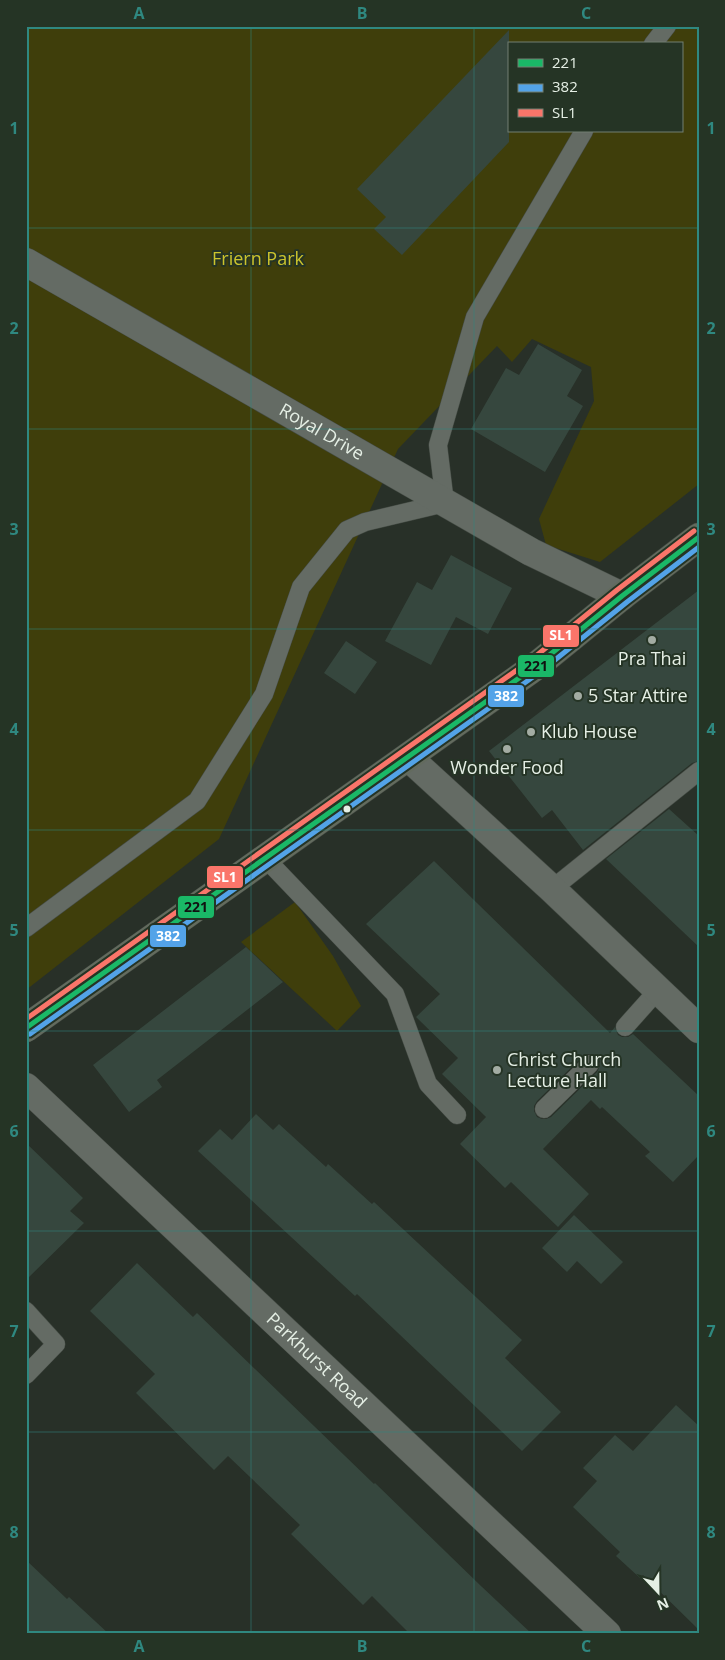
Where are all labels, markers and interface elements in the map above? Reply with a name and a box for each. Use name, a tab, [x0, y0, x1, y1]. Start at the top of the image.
text: A	[133, 2, 145, 24]
text: B	[357, 2, 367, 24]
text: C	[581, 2, 591, 24]
legend	[508, 42, 682, 132]
text: 221	[552, 52, 578, 72]
text: 382	[552, 76, 578, 96]
text: SL1	[552, 102, 577, 122]
text: 1	[9, 117, 19, 139]
text: 1	[706, 117, 716, 139]
park label: Friern Park	[212, 246, 305, 270]
text: 2	[9, 317, 19, 339]
text: 2	[706, 317, 716, 339]
street label: Royal Drive	[275, 397, 369, 465]
text: 3	[9, 518, 19, 540]
text: 3	[706, 518, 716, 540]
line badge: SL1	[542, 624, 580, 648]
text: SL1	[549, 625, 573, 644]
marker: Pra Thai	[646, 634, 658, 646]
place label: Pra Thai	[618, 646, 686, 670]
line badge: 221	[517, 654, 555, 678]
text: 221	[524, 656, 548, 675]
place label: 5 Star Attire	[588, 683, 688, 707]
line badge: 382	[487, 684, 525, 708]
text: 382	[494, 686, 518, 705]
marker: 5 Star Attire	[572, 690, 584, 702]
text: 4	[9, 718, 19, 740]
text: 4	[706, 718, 716, 740]
place label: Klub House	[541, 719, 637, 743]
marker: Klub House	[525, 726, 537, 738]
marker: Wonder Food	[501, 743, 513, 755]
place label: Wonder Food	[450, 755, 564, 779]
unlabelled marker	[342, 804, 352, 814]
line badge: SL1	[206, 865, 244, 889]
text: SL1	[213, 867, 237, 886]
line badge: 221	[177, 895, 215, 919]
text: 221	[184, 897, 208, 916]
text: 5	[9, 919, 19, 941]
text: 5	[706, 919, 716, 941]
line badge: 382	[149, 924, 187, 948]
text: 382	[156, 926, 180, 945]
place label: Christ Church Lecture Hall	[507, 1047, 621, 1092]
marker: Christ Church Lecture Hall	[491, 1064, 503, 1076]
text: 6	[9, 1120, 19, 1142]
text: 6	[706, 1120, 716, 1142]
street label: Parkhurst Road	[262, 1307, 373, 1413]
text: 7	[9, 1320, 19, 1342]
text: 7	[706, 1320, 716, 1342]
text: 8	[9, 1521, 19, 1543]
text: 8	[706, 1521, 716, 1543]
north arrow	[632, 1568, 682, 1618]
text: N	[654, 1594, 672, 1615]
text: A	[133, 1635, 145, 1657]
text: B	[357, 1635, 367, 1657]
text: C	[581, 1635, 591, 1657]

